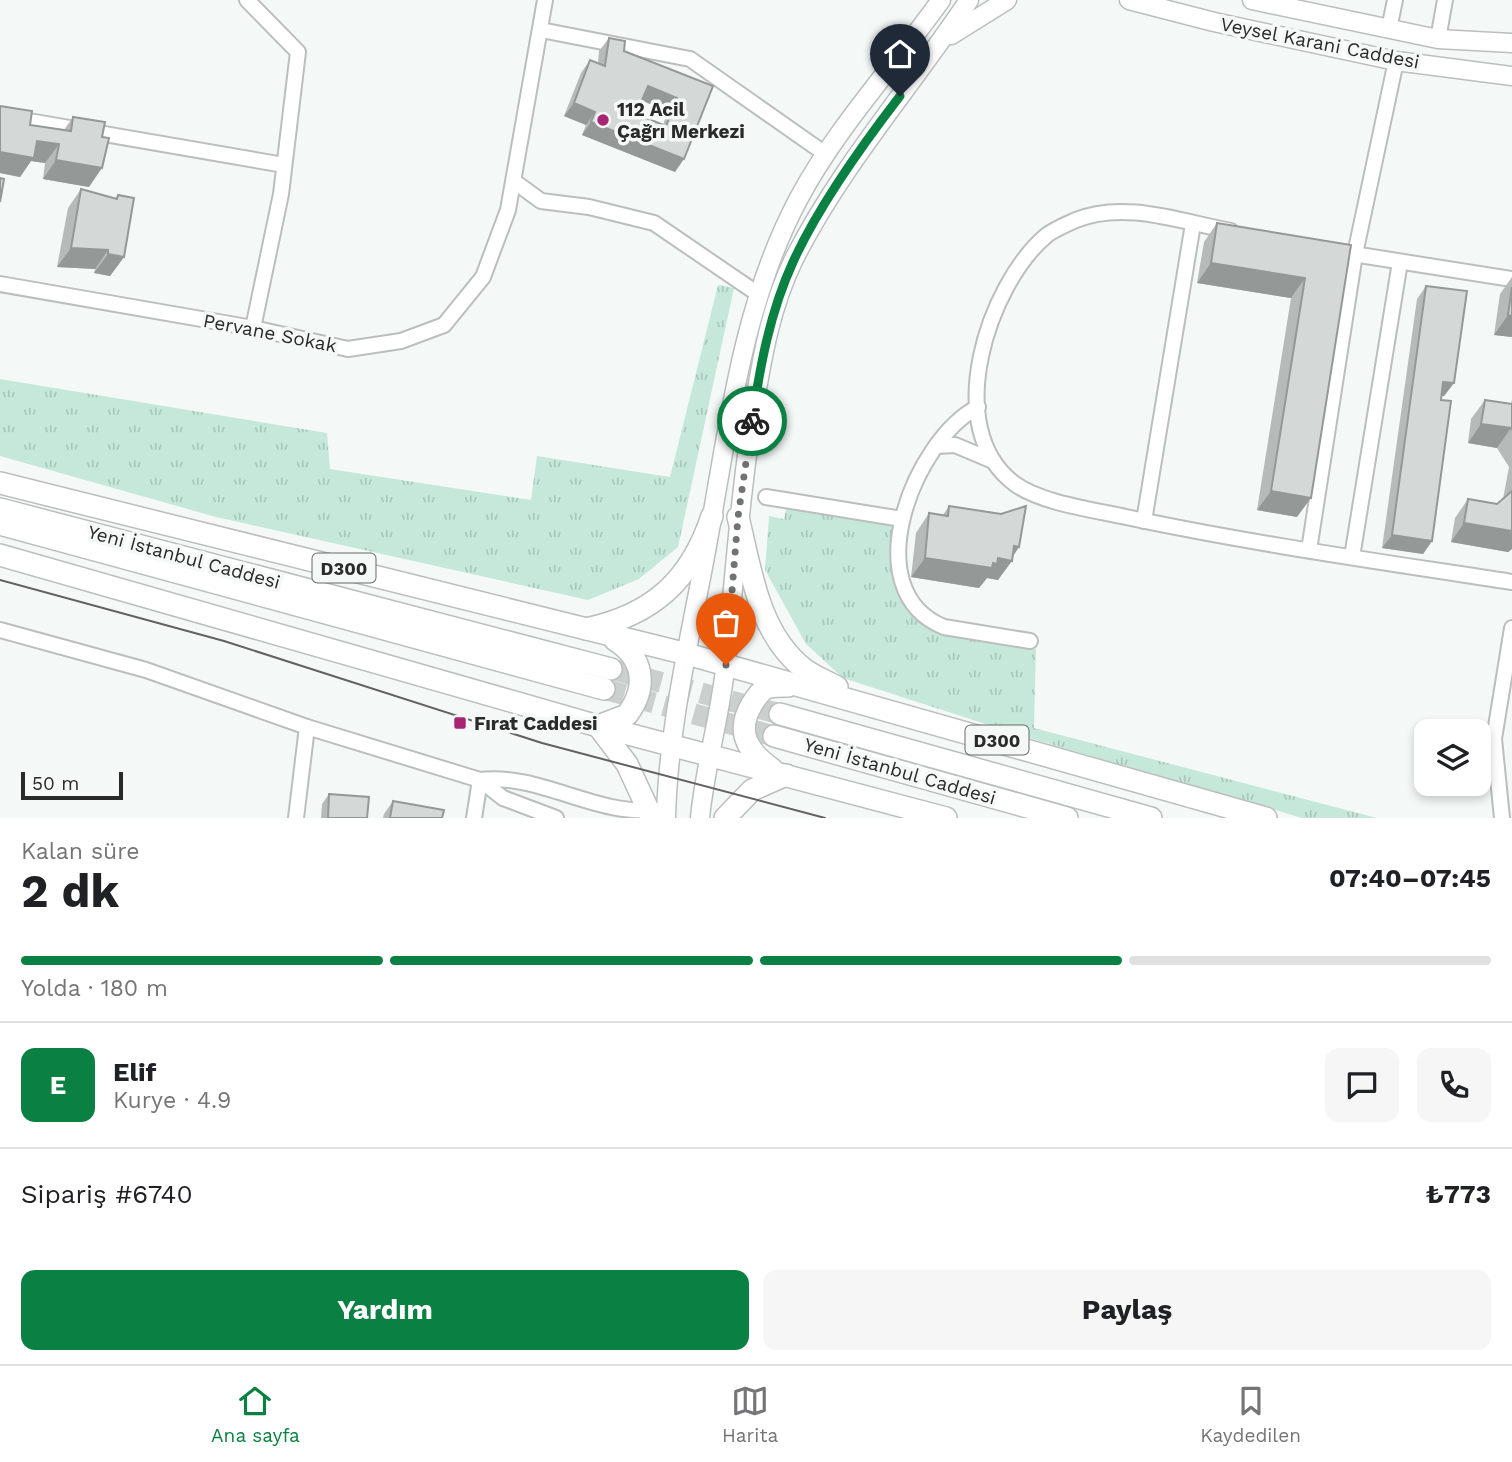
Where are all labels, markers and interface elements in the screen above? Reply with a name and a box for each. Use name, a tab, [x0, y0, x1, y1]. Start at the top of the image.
street label: Veysel Karani Caddesi	[1219, 12, 1421, 74]
pin	[870, 24, 930, 96]
icon: home	[881, 35, 919, 73]
place label: 112 Acil Çağrı Merkezi	[617, 98, 745, 143]
marker: 112 Acil Çağrı Merkezi	[595, 112, 611, 128]
street label: Pervane Sokak	[201, 309, 339, 357]
courier	[717, 386, 787, 456]
icon: bike	[733, 402, 771, 440]
street label: Yeni İstanbul Caddesi	[85, 520, 283, 594]
road number: D300	[312, 554, 376, 582]
pin	[696, 593, 756, 665]
icon: bag	[707, 604, 745, 642]
place label: Fırat Caddesi	[474, 712, 598, 735]
marker: Fırat Caddesi	[452, 715, 468, 731]
map controls	[1414, 719, 1491, 796]
button: layers	[1414, 719, 1491, 796]
road number: D300	[965, 726, 1028, 754]
street label: Yeni İstanbul Caddesi	[801, 733, 999, 809]
scale bar	[21, 769, 122, 801]
text: 50 m	[32, 772, 79, 795]
text: Kalan süre	[21, 838, 140, 865]
text: 07:40–07:45	[1329, 863, 1491, 893]
text: 2 dk	[21, 864, 119, 918]
text: Yolda · 180 m	[21, 975, 168, 1002]
button: chat	[1325, 1048, 1399, 1122]
button: phone	[1417, 1048, 1491, 1122]
text: Elif	[113, 1057, 156, 1087]
text: E	[50, 1070, 66, 1100]
text: Kurye · 4.9	[113, 1087, 231, 1114]
text: Sipariş #6740	[21, 1179, 193, 1209]
text: ₺773	[1426, 1179, 1491, 1209]
button: Yardım	[21, 1270, 749, 1350]
button: Paylaş	[763, 1270, 1491, 1350]
tab: Ana sayfa	[211, 1382, 300, 1447]
tab: Harita	[722, 1382, 778, 1447]
tab: Kaydedilen	[1200, 1382, 1301, 1447]

